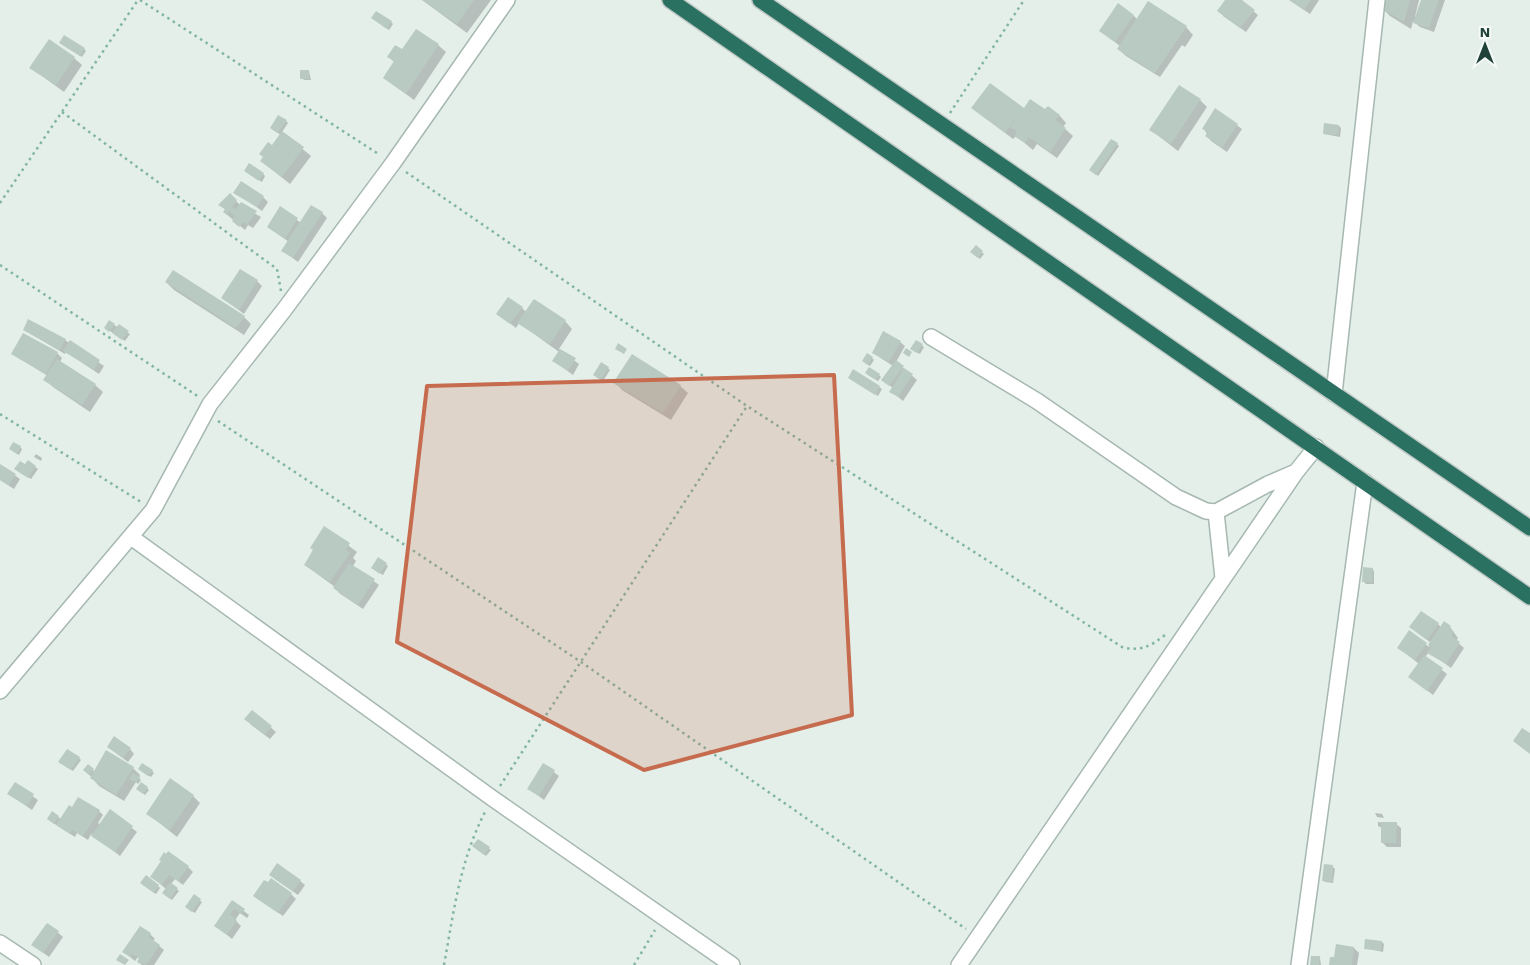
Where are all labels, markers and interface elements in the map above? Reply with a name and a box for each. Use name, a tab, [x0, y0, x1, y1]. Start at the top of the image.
north arrow	[1460, 20, 1510, 70]
text: N	[1480, 24, 1490, 40]

